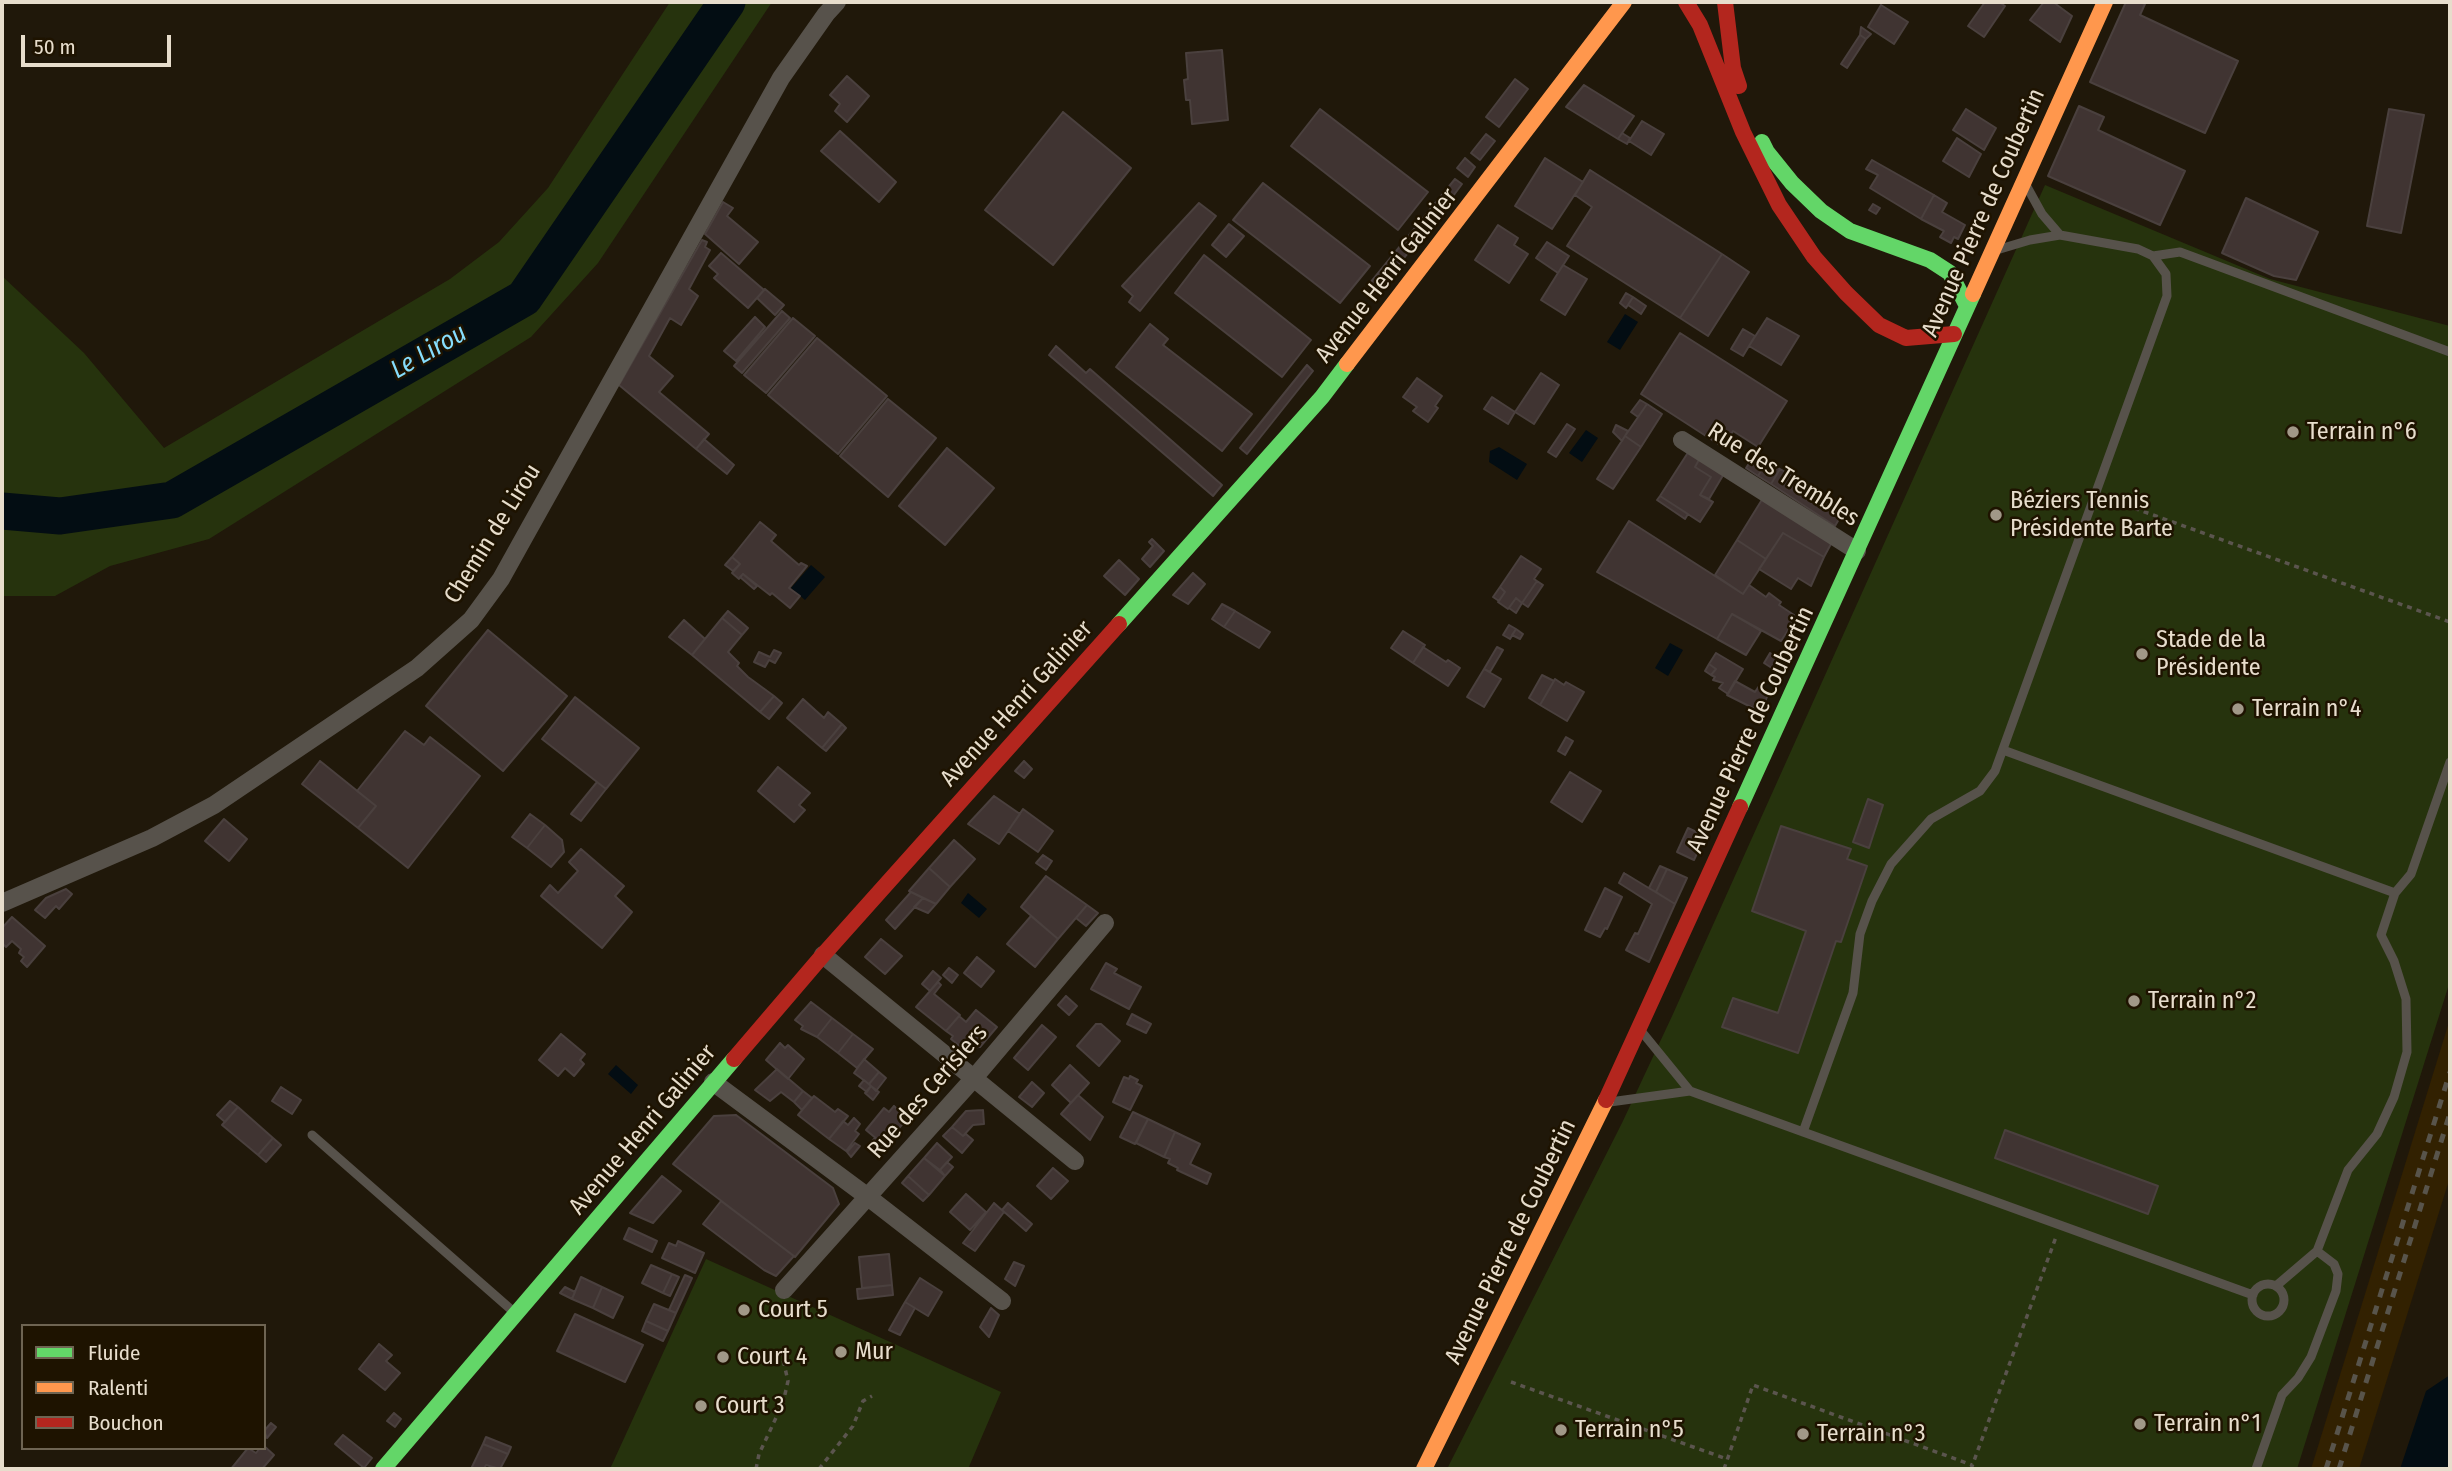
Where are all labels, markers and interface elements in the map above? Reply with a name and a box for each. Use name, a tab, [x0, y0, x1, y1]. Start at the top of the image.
scale bar	[24, 21, 175, 65]
text: 50 m	[34, 34, 76, 60]
street label: Avenue Pierre de Coubertin	[1916, 84, 2052, 342]
street label: Avenue Henri Galinier	[1310, 183, 1464, 369]
water label: Le Lirou	[385, 318, 473, 386]
street label: Rue des Trembles	[1702, 417, 1864, 533]
place label: Terrain n°6	[2307, 418, 2417, 446]
marker: Terrain n°6	[2285, 424, 2301, 440]
street label: Chemin de Lirou	[439, 459, 547, 609]
place label: Béziers Tennis Présidente Barte	[2010, 487, 2173, 543]
marker: Béziers Tennis Présidente Barte	[1988, 507, 2004, 523]
street label: Avenue Pierre de Coubertin	[1681, 602, 1821, 858]
street label: Avenue Henri Galinier	[935, 615, 1099, 793]
place label: Stade de la Présidente	[2156, 626, 2266, 682]
marker: Stade de la Présidente	[2134, 646, 2150, 662]
place label: Terrain n°4	[2252, 695, 2361, 723]
marker: Terrain n°4	[2230, 701, 2246, 717]
place label: Terrain n°2	[2148, 987, 2256, 1015]
marker: Terrain n°2	[2126, 993, 2142, 1009]
street label: Rue des Cerisiers	[862, 1019, 994, 1165]
street label: Avenue Henri Galinier	[563, 1039, 723, 1221]
street label: Avenue Pierre de Coubertin	[1439, 1115, 1583, 1369]
place label: Court 5	[758, 1296, 828, 1324]
marker: Court 5	[736, 1302, 752, 1318]
legend	[21, 1324, 266, 1450]
place label: Mur	[855, 1338, 893, 1366]
text: Fluide	[88, 1340, 140, 1366]
place label: Court 4	[737, 1343, 807, 1371]
marker: Mur	[833, 1344, 849, 1360]
marker: Court 4	[715, 1349, 731, 1365]
text: Ralenti	[88, 1375, 148, 1401]
place label: Court 3	[715, 1392, 785, 1420]
marker: Court 3	[693, 1398, 709, 1414]
text: Bouchon	[88, 1410, 164, 1436]
place label: Terrain n°1	[2154, 1410, 2261, 1438]
place label: Terrain n°5	[1575, 1416, 1684, 1444]
marker: Terrain n°1	[2132, 1416, 2148, 1432]
place label: Terrain n°3	[1817, 1420, 1925, 1448]
marker: Terrain n°5	[1553, 1422, 1569, 1438]
marker: Terrain n°3	[1795, 1426, 1811, 1442]

